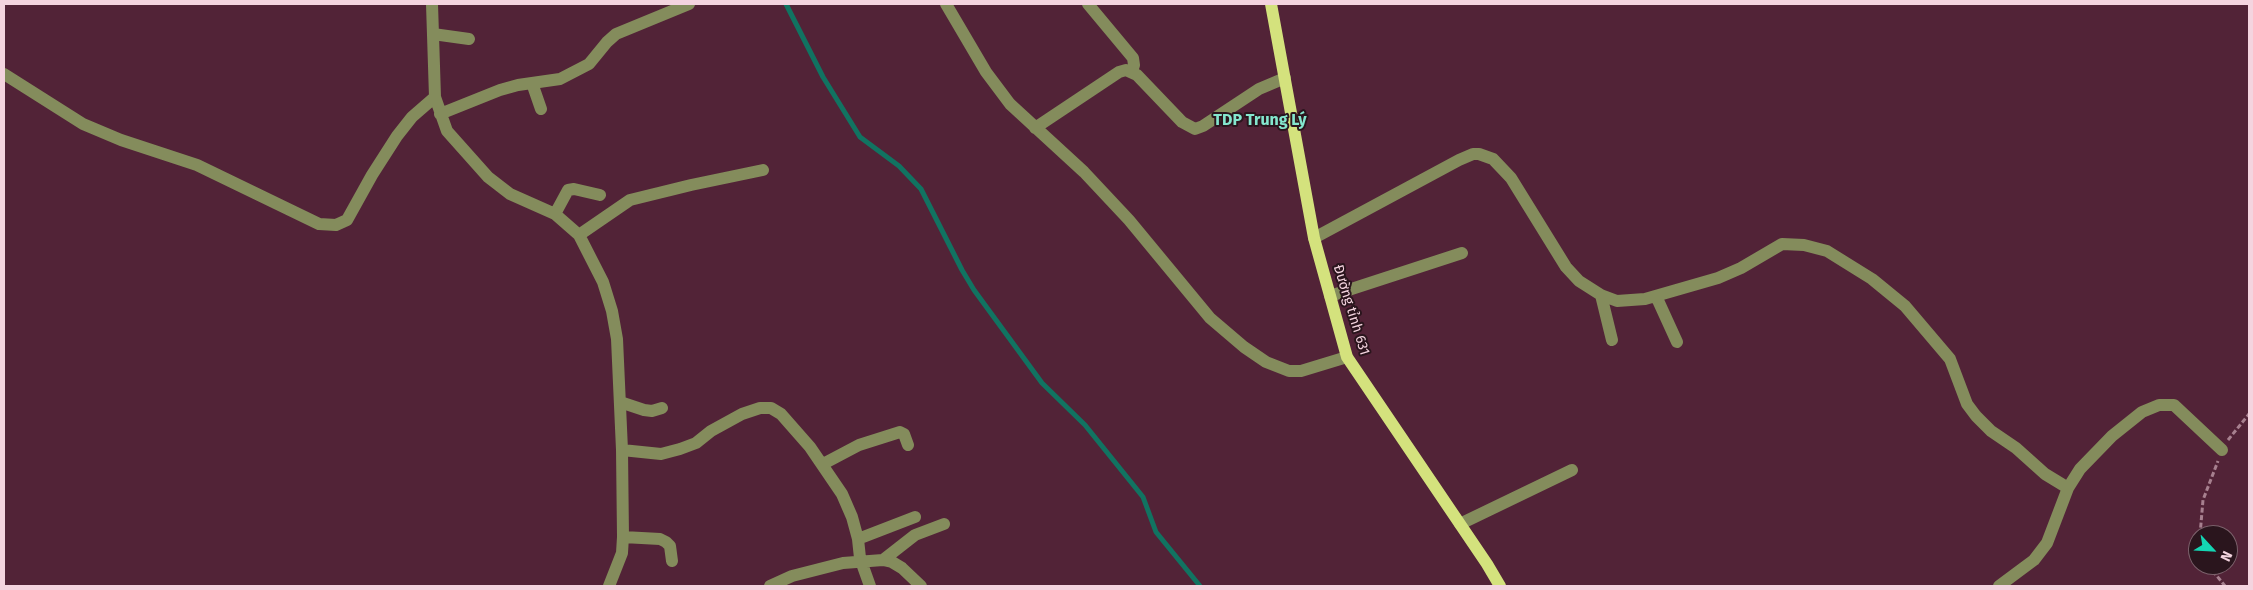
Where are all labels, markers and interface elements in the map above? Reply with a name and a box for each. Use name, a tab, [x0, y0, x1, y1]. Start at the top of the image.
district label: TDP Trung Lý	[1213, 111, 1307, 131]
street label: Đường tỉnh 631	[1329, 263, 1373, 357]
north arrow	[2188, 525, 2238, 575]
text: N	[2216, 548, 2236, 564]

